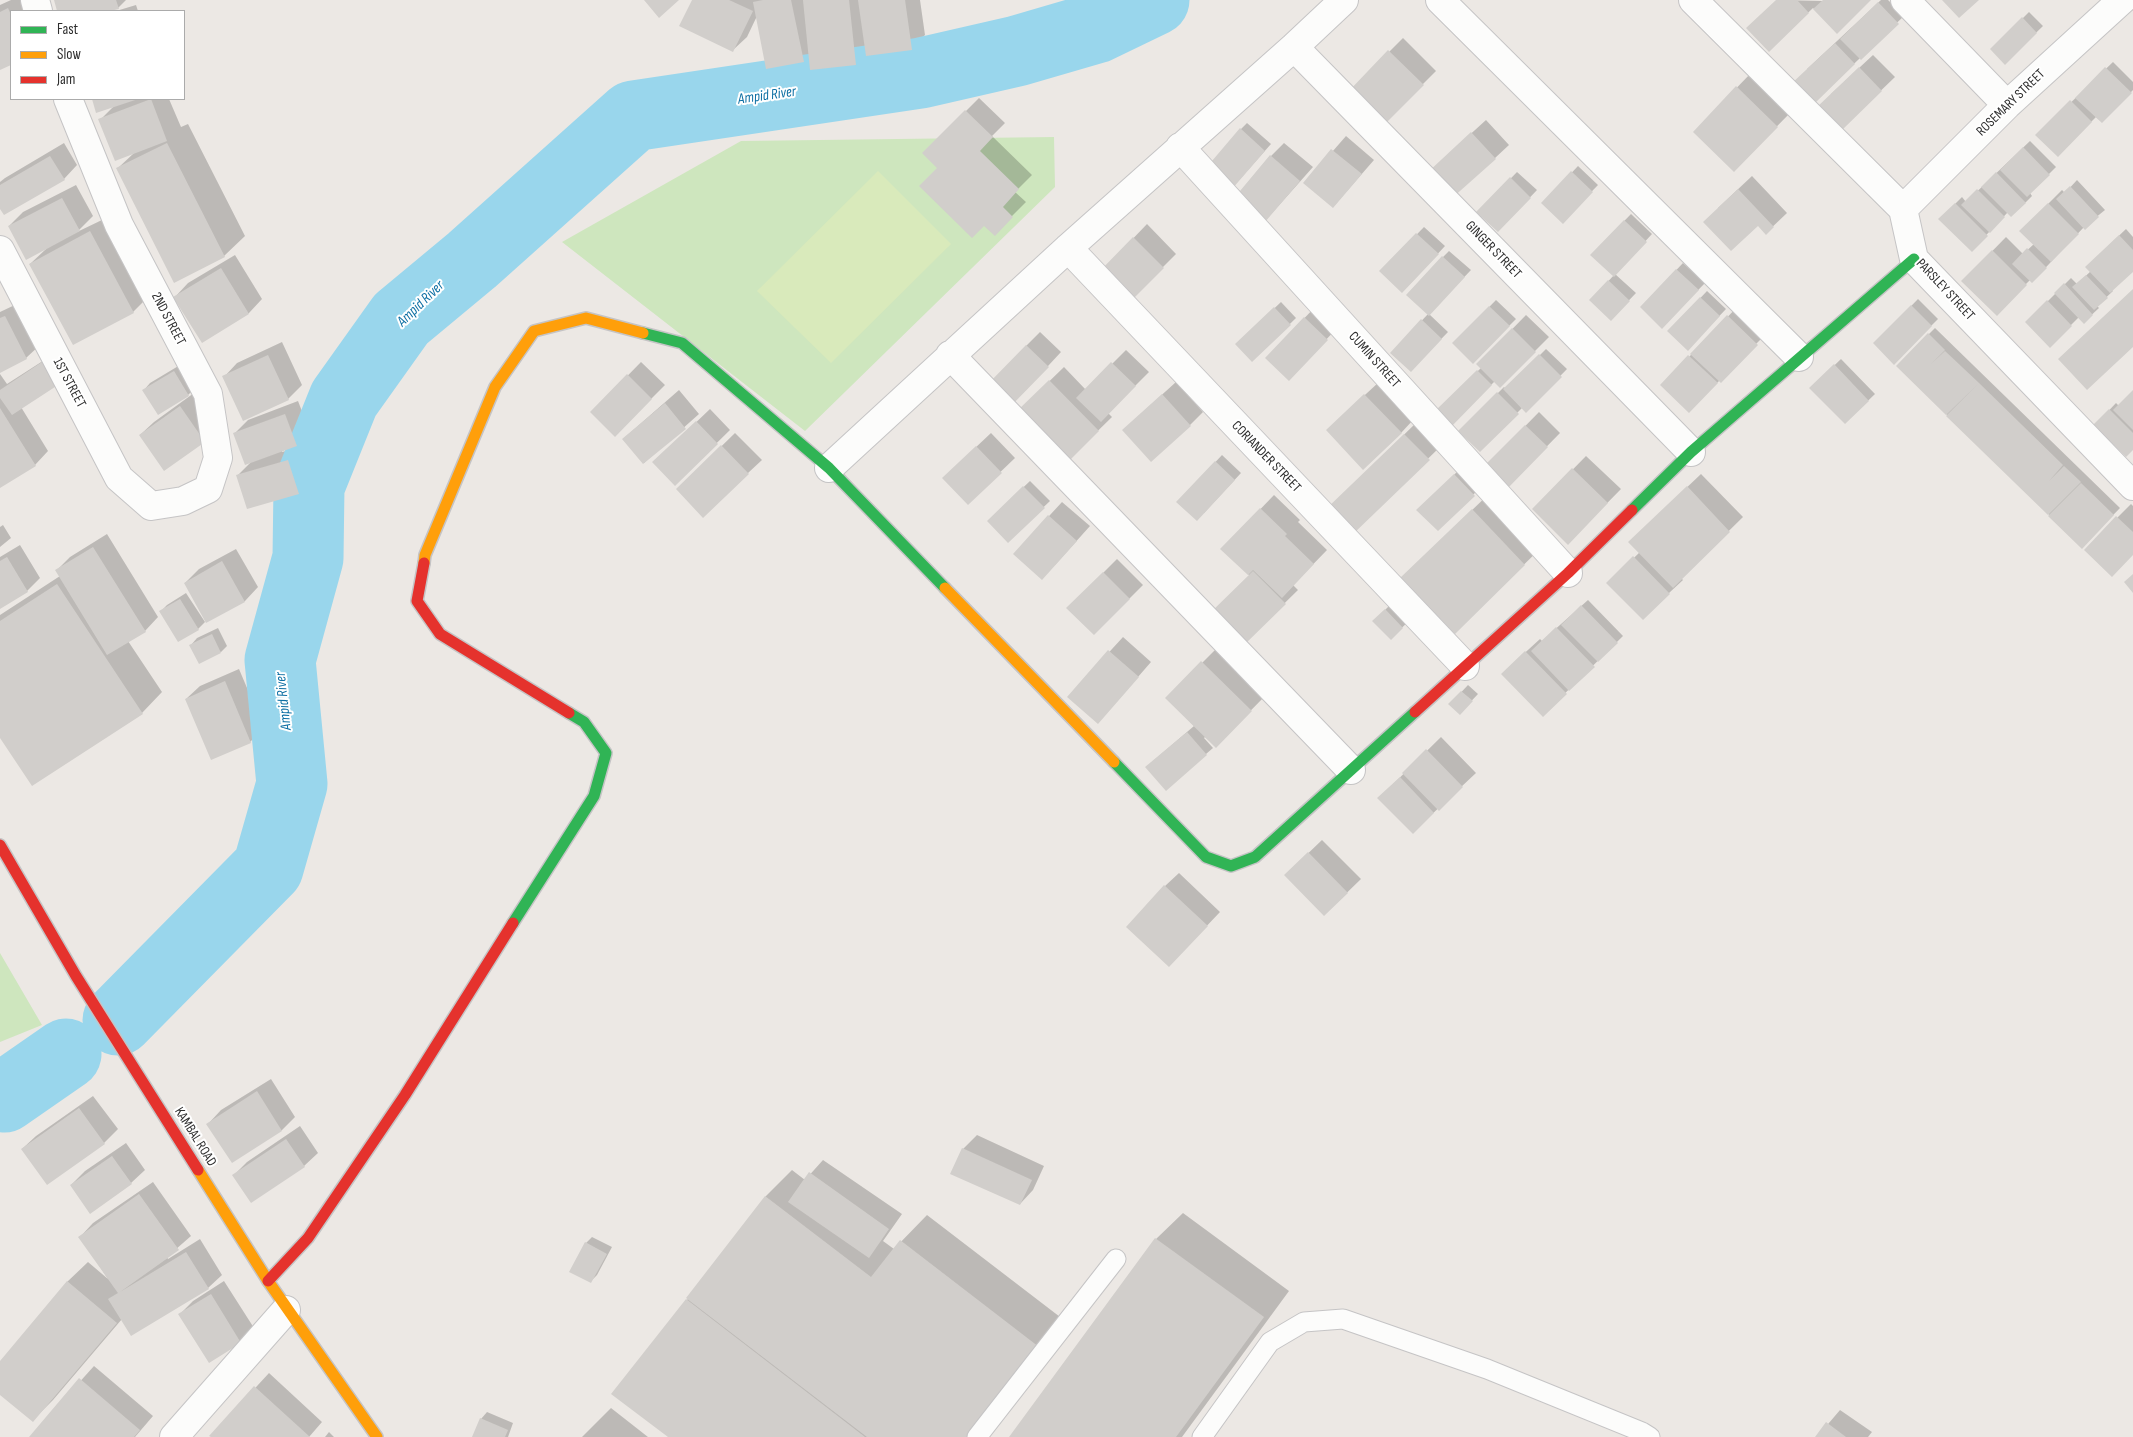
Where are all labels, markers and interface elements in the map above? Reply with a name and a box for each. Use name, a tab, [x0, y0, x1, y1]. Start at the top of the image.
legend	[10, 10, 185, 100]
text: Fast	[57, 20, 78, 39]
text: Slow	[57, 45, 81, 64]
street label: ROSEMARY STREET	[1973, 66, 2049, 140]
text: Jam	[57, 70, 75, 89]
water label: Ampid River	[737, 83, 797, 109]
street label: GINGER STREET	[1461, 218, 1525, 282]
street label: PARSLEY STREET	[1912, 256, 1978, 324]
water label: Ampid River	[394, 277, 448, 331]
street label: 2ND STREET	[147, 290, 189, 348]
street label: CUMIN STREET	[1345, 329, 1403, 391]
street label: 1ST STREET	[49, 355, 89, 411]
street label: CORIANDER STREET	[1228, 418, 1304, 496]
water label: Ampid River	[272, 671, 296, 731]
street label: KAMBAL ROAD	[170, 1104, 220, 1170]

